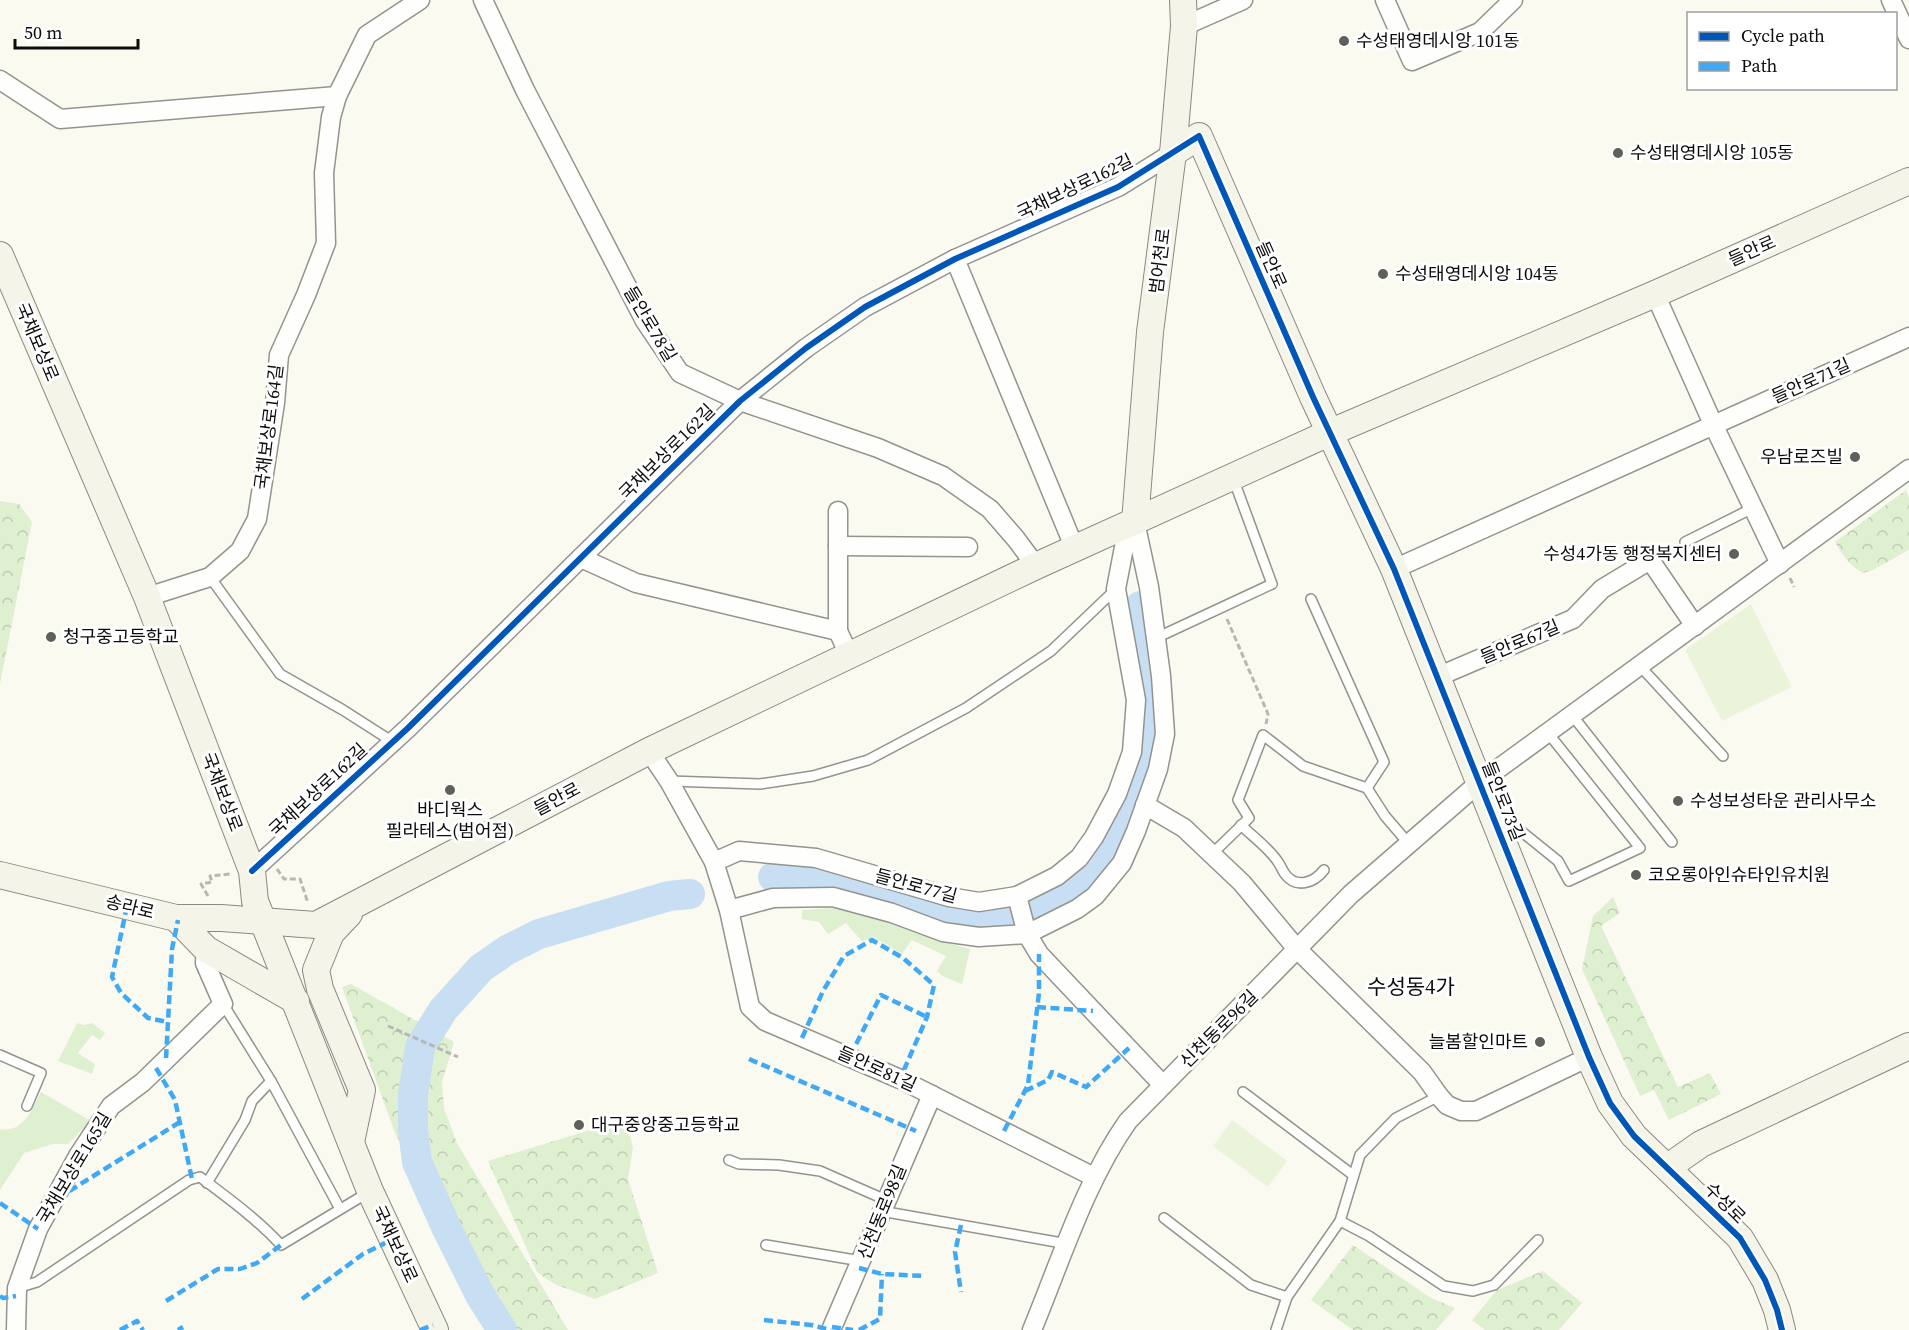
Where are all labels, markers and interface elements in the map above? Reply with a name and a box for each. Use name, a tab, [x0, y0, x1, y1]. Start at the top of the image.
scale bar	[15, 12, 138, 50]
legend	[1687, 12, 1897, 90]
text: 50 m	[24, 20, 62, 45]
text: Cycle path	[1741, 23, 1825, 48]
place label: 수성태영데시앙 101동	[1356, 28, 1520, 53]
marker: 수성태영데시앙 101동	[1337, 34, 1351, 48]
text: Path	[1741, 53, 1778, 78]
place label: 수성태영데시앙 105동	[1630, 140, 1794, 165]
marker: 수성태영데시앙 105동	[1611, 146, 1625, 160]
street label: 국채보상로162길	[1013, 148, 1137, 225]
street label: 범어천로	[1143, 227, 1176, 295]
street label: 들안로	[1724, 229, 1780, 272]
street label: 들안로	[1250, 237, 1293, 293]
place label: 수성태영데시앙 104동	[1395, 261, 1559, 286]
marker: 수성태영데시앙 104동	[1376, 267, 1390, 281]
street label: 들안로78길	[618, 281, 683, 366]
street label: 국채보상로	[10, 299, 65, 385]
street label: 들안로71길	[1767, 352, 1854, 409]
street label: 국채보상로164길	[248, 363, 289, 491]
street label: 국채보상로162길	[613, 398, 720, 505]
place label: 우남로즈빌	[1760, 444, 1843, 469]
marker: 우남로즈빌	[1848, 450, 1862, 464]
place label: 수성4가동 행정복지센터	[1543, 541, 1722, 566]
marker: 수성4가동 행정복지센터	[1727, 547, 1741, 561]
street label: 들안로67길	[1476, 614, 1563, 670]
place label: 청구중고등학교	[63, 624, 179, 649]
marker: 청구중고등학교	[44, 630, 58, 644]
street label: 국채보상로162길	[263, 737, 372, 842]
street label: 국채보상로	[196, 749, 249, 835]
street label: 들안로73길	[1476, 757, 1531, 845]
street label: 들안로	[529, 776, 585, 821]
marker: 바디웍스 필라테스(범어점)	[443, 783, 457, 797]
place label: 수성보성타운 관리사무소	[1690, 788, 1876, 813]
marker: 수성보성타운 관리사무소	[1671, 794, 1685, 808]
place label: 바디웍스 필라테스(범어점)	[386, 797, 514, 843]
place label: 코오롱아인슈타인유치원	[1648, 862, 1830, 887]
street label: 들안로77길	[872, 863, 960, 908]
marker: 코오롱아인슈타인유치원	[1629, 868, 1643, 882]
street label: 송라로	[103, 888, 157, 925]
district label: 수성동4가	[1367, 972, 1455, 1001]
street label: 신천동로96길	[1174, 984, 1263, 1073]
place label: 늘봄할인마트	[1429, 1029, 1528, 1054]
marker: 늘봄할인마트	[1533, 1035, 1547, 1049]
street label: 들안로81길	[834, 1040, 921, 1097]
street label: 국채보상로165길	[30, 1107, 117, 1228]
place label: 대구중앙중고등학교	[591, 1112, 740, 1137]
marker: 대구중앙중고등학교	[572, 1118, 586, 1132]
street label: 신천동로98길	[851, 1160, 912, 1263]
street label: 수성로	[1699, 1176, 1752, 1229]
street label: 국채보상로	[367, 1201, 424, 1287]

